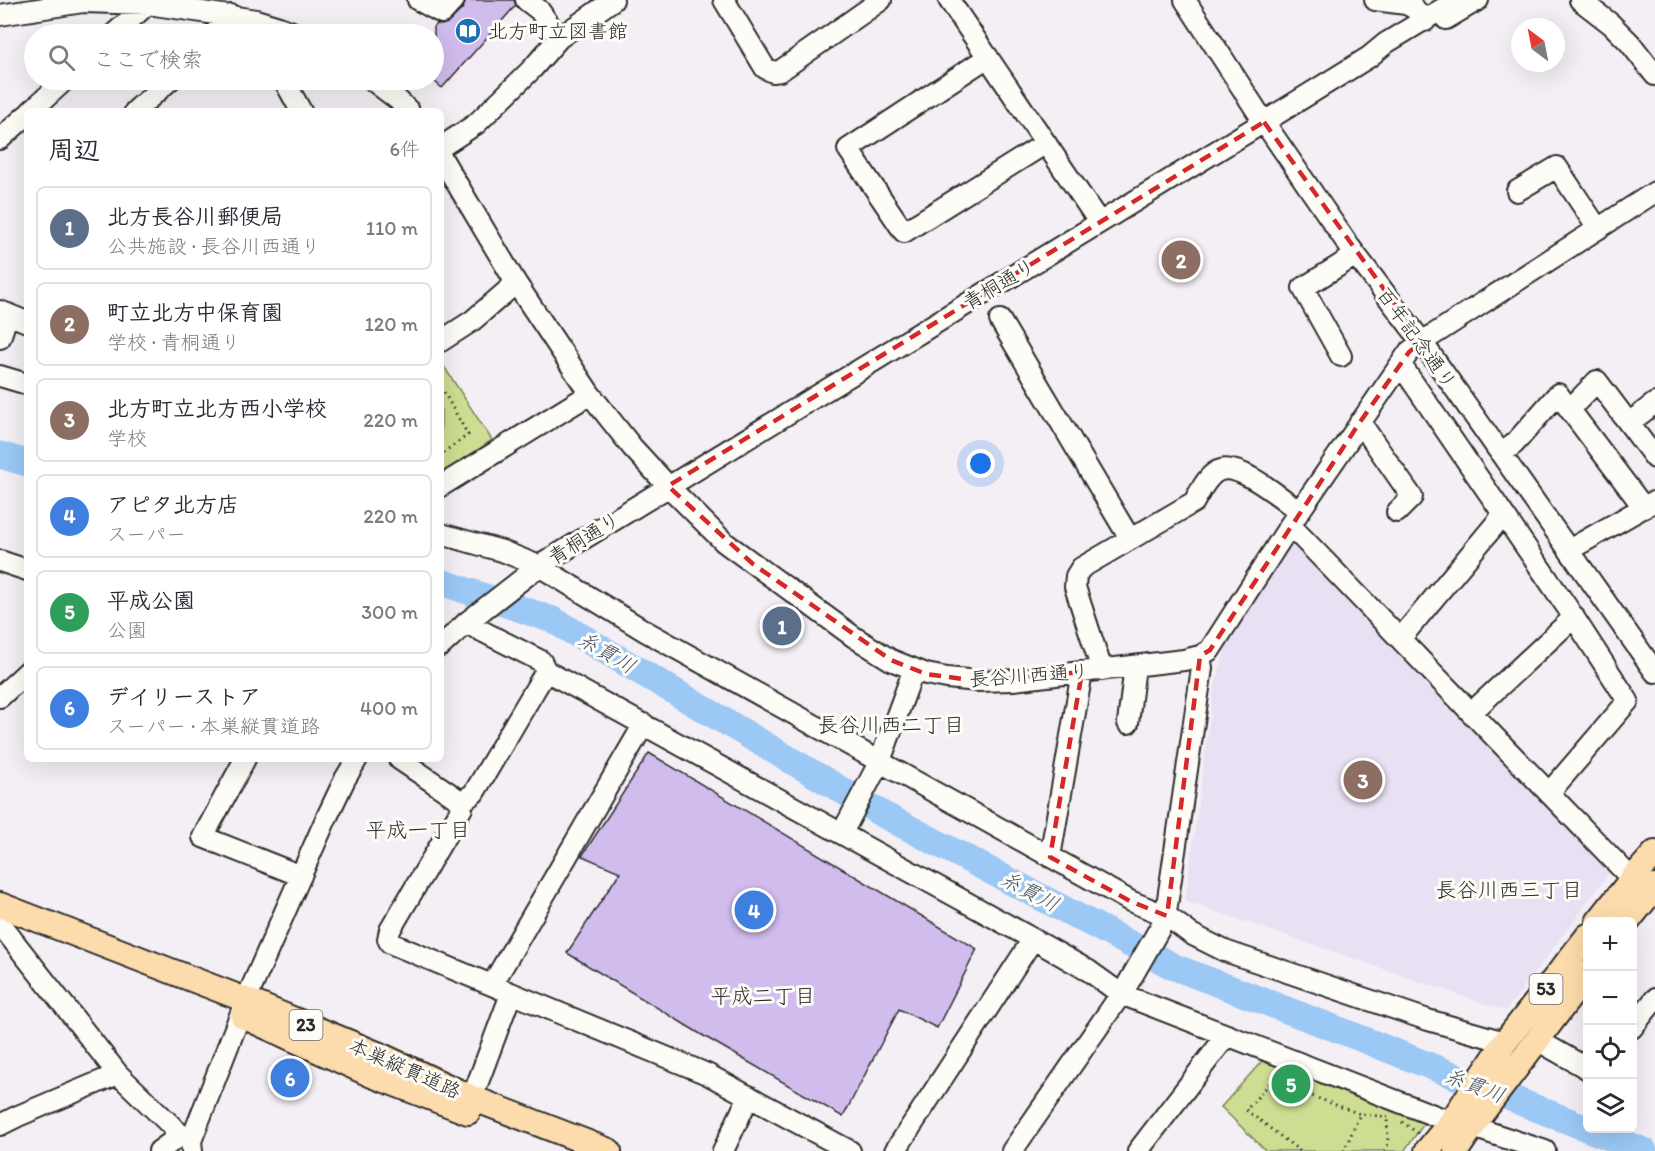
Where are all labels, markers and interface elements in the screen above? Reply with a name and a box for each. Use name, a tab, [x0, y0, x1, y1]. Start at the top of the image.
library icon: 北方町立図書館	[453, 16, 483, 46]
north arrow	[1511, 18, 1565, 72]
place label: 北方町立図書館	[488, 19, 628, 43]
search box	[24, 24, 444, 90]
icon: search	[45, 41, 78, 74]
text: ここで検索	[93, 46, 203, 73]
text: 周辺	[48, 134, 100, 166]
text: 6件	[389, 137, 420, 161]
text: 北方長谷川郵便局	[107, 203, 283, 230]
text: 1	[65, 216, 74, 240]
text: 110 m	[366, 216, 418, 240]
text: 公共施設 · 長谷川西通り	[107, 234, 321, 258]
pin: 2	[1162, 238, 1200, 282]
street label: 青桐通り	[959, 253, 1039, 315]
street label: 百年記念通り	[1372, 282, 1462, 394]
text: 町立北方中保育園	[107, 299, 283, 326]
text: 2	[64, 312, 75, 336]
text: 120 m	[365, 312, 418, 336]
text: 学校 · 青桐通り	[107, 330, 241, 354]
text: 北方町立北方西小学校	[107, 395, 327, 422]
text: 3	[64, 408, 75, 432]
text: 220 m	[363, 408, 418, 432]
text: 学校	[107, 426, 147, 450]
your location	[966, 449, 995, 478]
text: アピタ北方店	[107, 491, 239, 518]
text: 4	[63, 504, 76, 528]
text: 220 m	[363, 504, 418, 528]
street label: 青桐通り	[544, 507, 624, 569]
text: スーパー	[107, 522, 186, 546]
text: 平成公園	[107, 587, 195, 614]
text: 5	[64, 600, 75, 624]
text: 300 m	[361, 600, 418, 624]
pin: 1	[762, 604, 802, 648]
text: 公園	[107, 618, 147, 642]
water label: 糸貫川	[573, 625, 641, 679]
street label: 長谷川西通り	[968, 659, 1090, 691]
text: デイリーストア	[107, 683, 261, 710]
text: 6	[64, 696, 75, 720]
text: 400 m	[360, 696, 418, 720]
district label: 長谷川西二丁目	[818, 712, 965, 737]
text: スーパー · 本巣縦貫道路	[107, 714, 320, 738]
pin: 3	[1344, 758, 1382, 802]
district label: 平成一丁目	[366, 817, 471, 842]
water label: 糸貫川	[996, 865, 1064, 917]
district label: 長谷川西三丁目	[1436, 877, 1583, 902]
pin: 4	[734, 888, 774, 932]
map controls	[1583, 917, 1637, 1133]
button: +	[1583, 917, 1637, 971]
button: −	[1583, 971, 1637, 1025]
road number: 53	[1530, 974, 1562, 1004]
district label: 平成二丁目	[711, 983, 816, 1008]
road number: 23	[290, 1010, 322, 1040]
button: locate	[1583, 1025, 1637, 1079]
street label: 本巣縦貫道路	[345, 1033, 465, 1103]
pin: 6	[270, 1056, 310, 1100]
pin: 5	[1272, 1062, 1310, 1106]
water label: 糸貫川	[1441, 1062, 1509, 1108]
button: layers	[1583, 1079, 1637, 1133]

